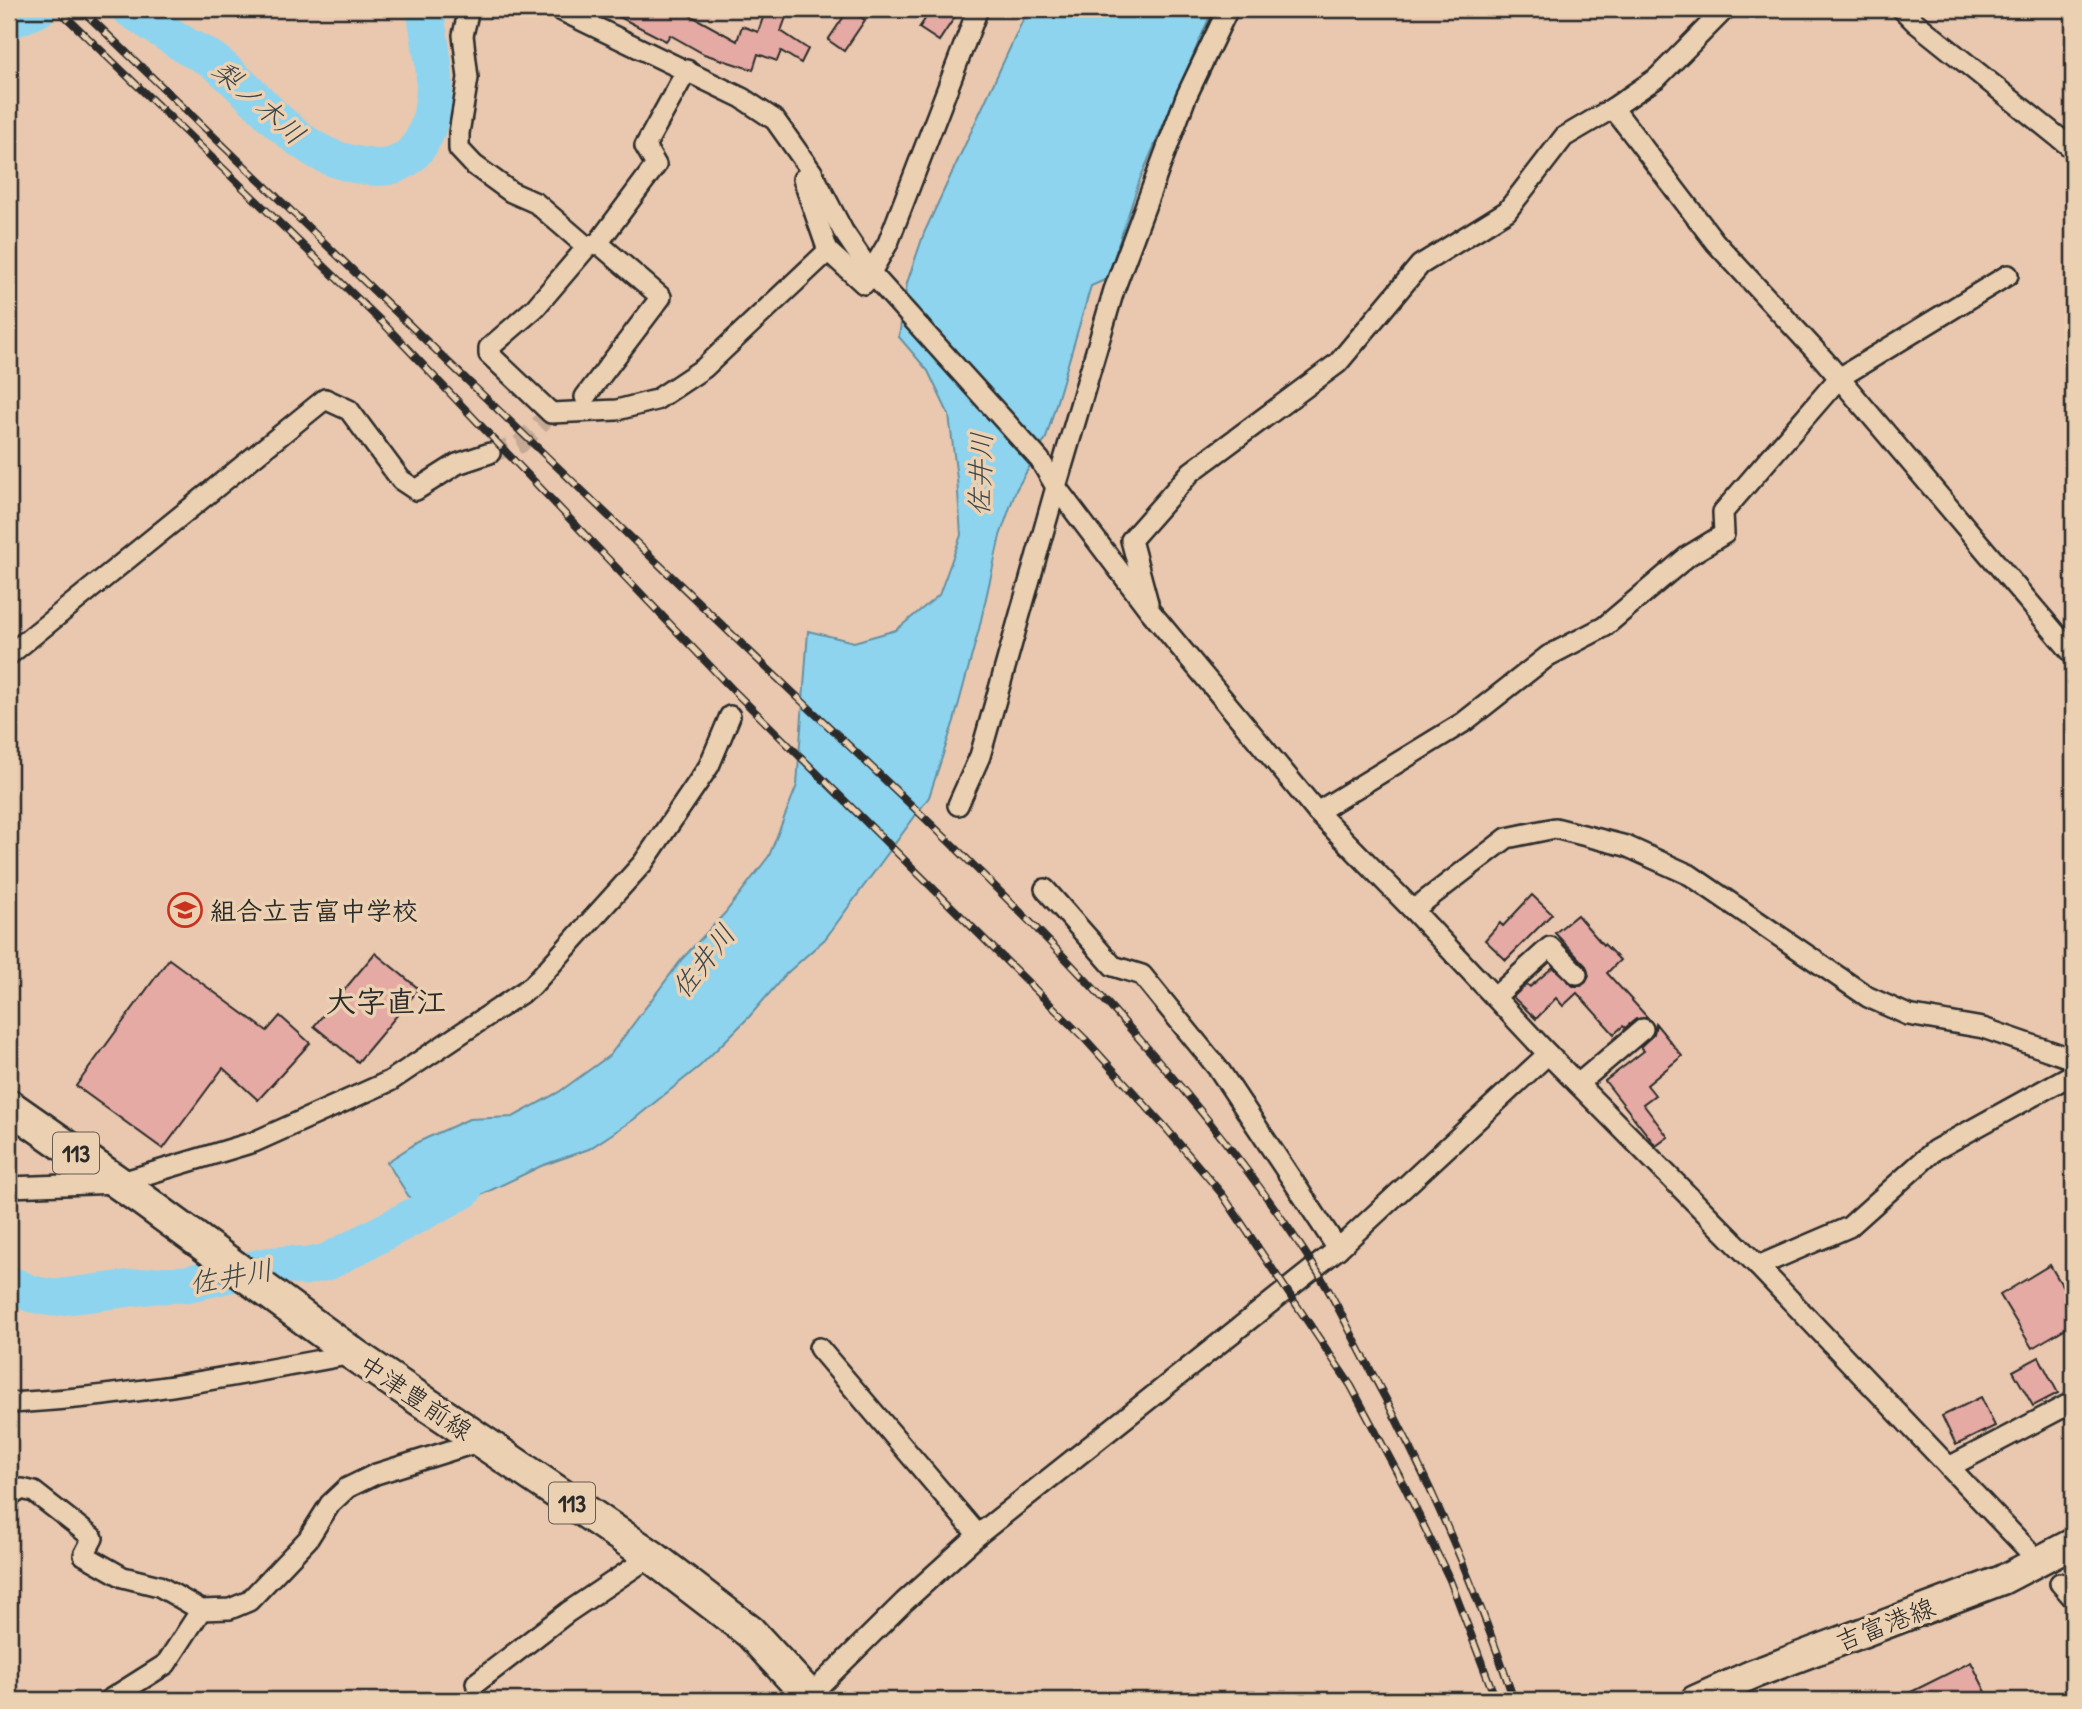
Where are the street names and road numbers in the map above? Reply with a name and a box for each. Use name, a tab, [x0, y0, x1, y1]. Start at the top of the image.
road number: 113	[53, 1133, 99, 1174]
street label: 中津豊前線	[352, 1346, 480, 1448]
road number: 113	[549, 1483, 595, 1524]
street label: 吉富港線	[1830, 1589, 1940, 1659]

